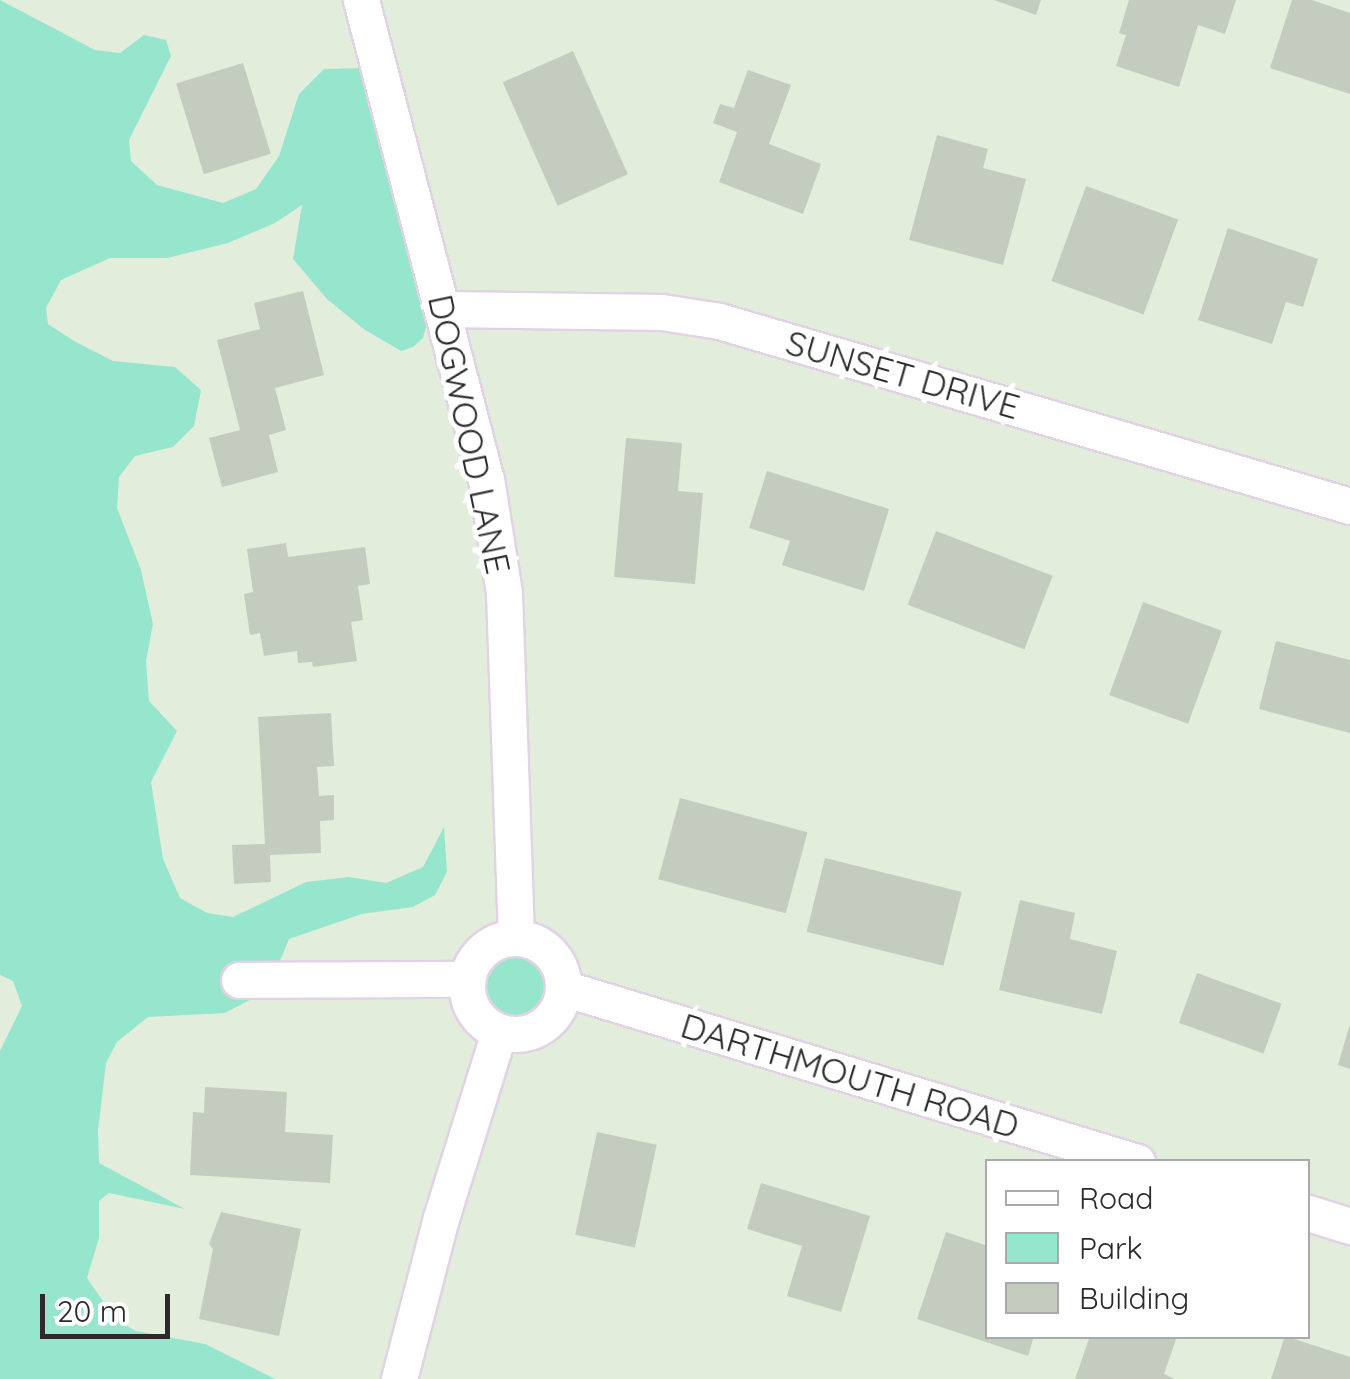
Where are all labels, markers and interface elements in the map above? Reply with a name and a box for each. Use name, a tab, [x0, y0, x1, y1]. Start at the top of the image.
street label: DOGWOOD LANE	[420, 290, 520, 578]
street label: SUNSET DRIVE	[781, 321, 1025, 427]
street label: DARTHMOUTH ROAD	[676, 1004, 1024, 1146]
legend	[985, 1159, 1310, 1339]
text: Road	[1079, 1179, 1153, 1217]
text: Park	[1079, 1229, 1143, 1267]
scale bar	[45, 1274, 175, 1336]
text: Building	[1079, 1279, 1189, 1317]
text: 20 m	[57, 1292, 127, 1330]

